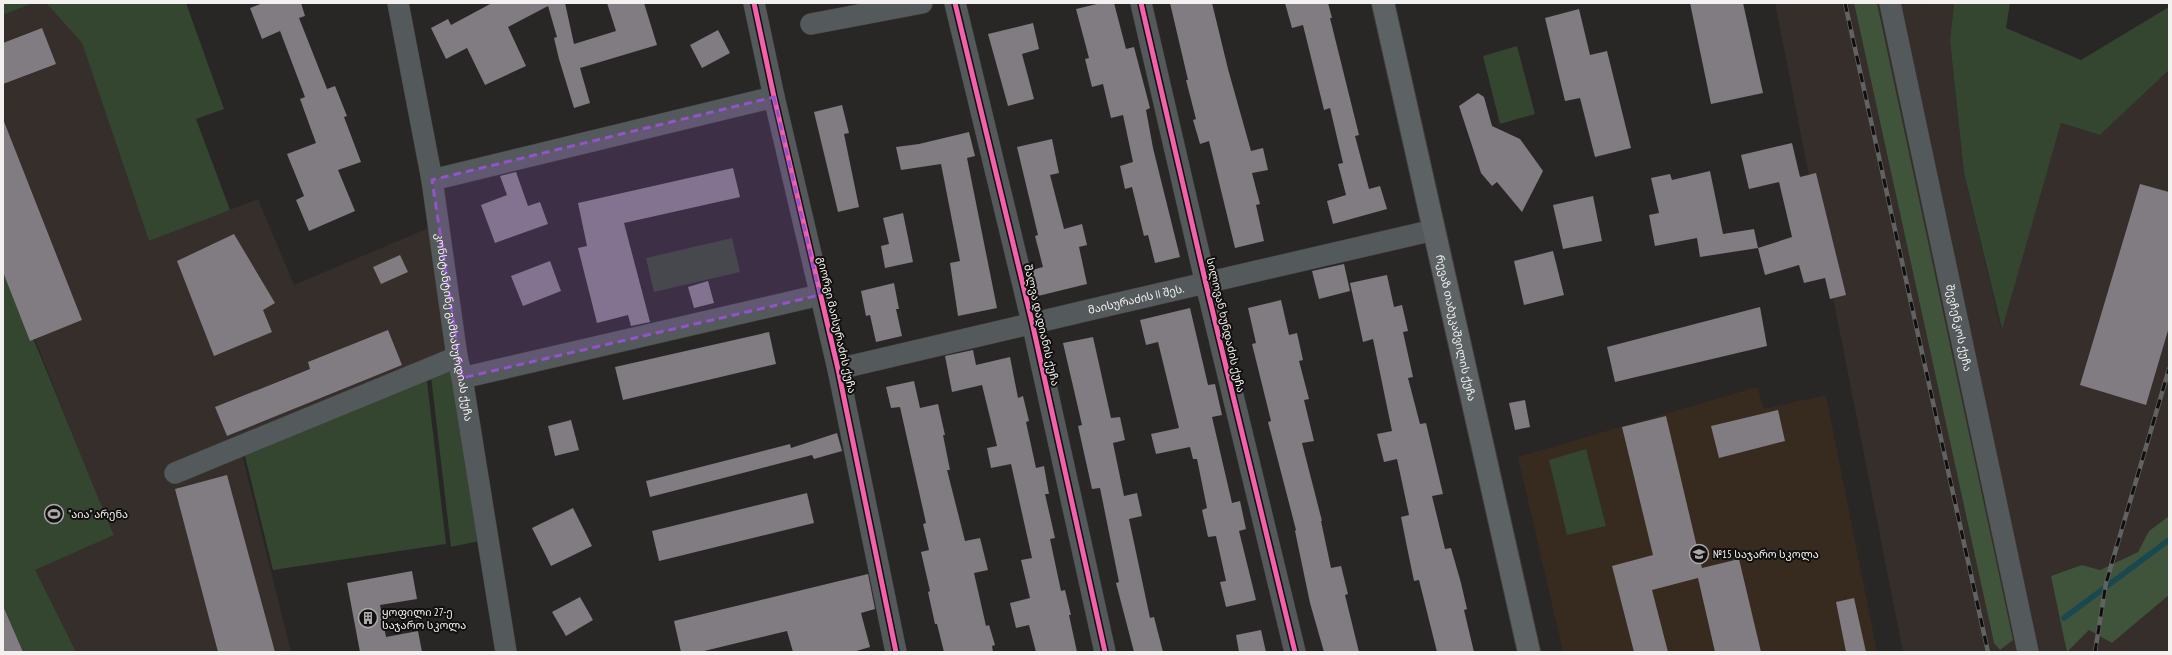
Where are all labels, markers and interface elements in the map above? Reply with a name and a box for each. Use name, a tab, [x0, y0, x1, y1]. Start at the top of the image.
street label: კონსტანტინე გამსახურდიას ქუჩა	[433, 232, 476, 422]
street label: რევაზ თაბუკაშვილის ქუჩა	[1433, 253, 1479, 402]
street label: გიორგი მაისურაძის ქუჩა	[814, 255, 860, 395]
street label: სილოვან ხუნდაძის ქუჩა	[1204, 256, 1248, 394]
street label: შალვა დადიანის ქუჩა	[1021, 263, 1063, 387]
street label: მაისურაძის II შეს.	[1087, 281, 1185, 317]
street label: შევჩენკოს ქუჩა	[1943, 283, 1975, 373]
sports icon: "აია" არენა	[43, 503, 65, 525]
place label: "აია" არენა	[68, 507, 128, 521]
school or university icon: №15 საჯარო სკოლა	[1688, 543, 1710, 565]
place label: №15 საჯარო სკოლა	[1713, 547, 1819, 561]
place label: ყოფილი 27-ე საჯარო სკოლა	[382, 605, 466, 632]
building icon: ყოფილი 27-ე საჯარო სკოლა	[357, 607, 379, 629]

